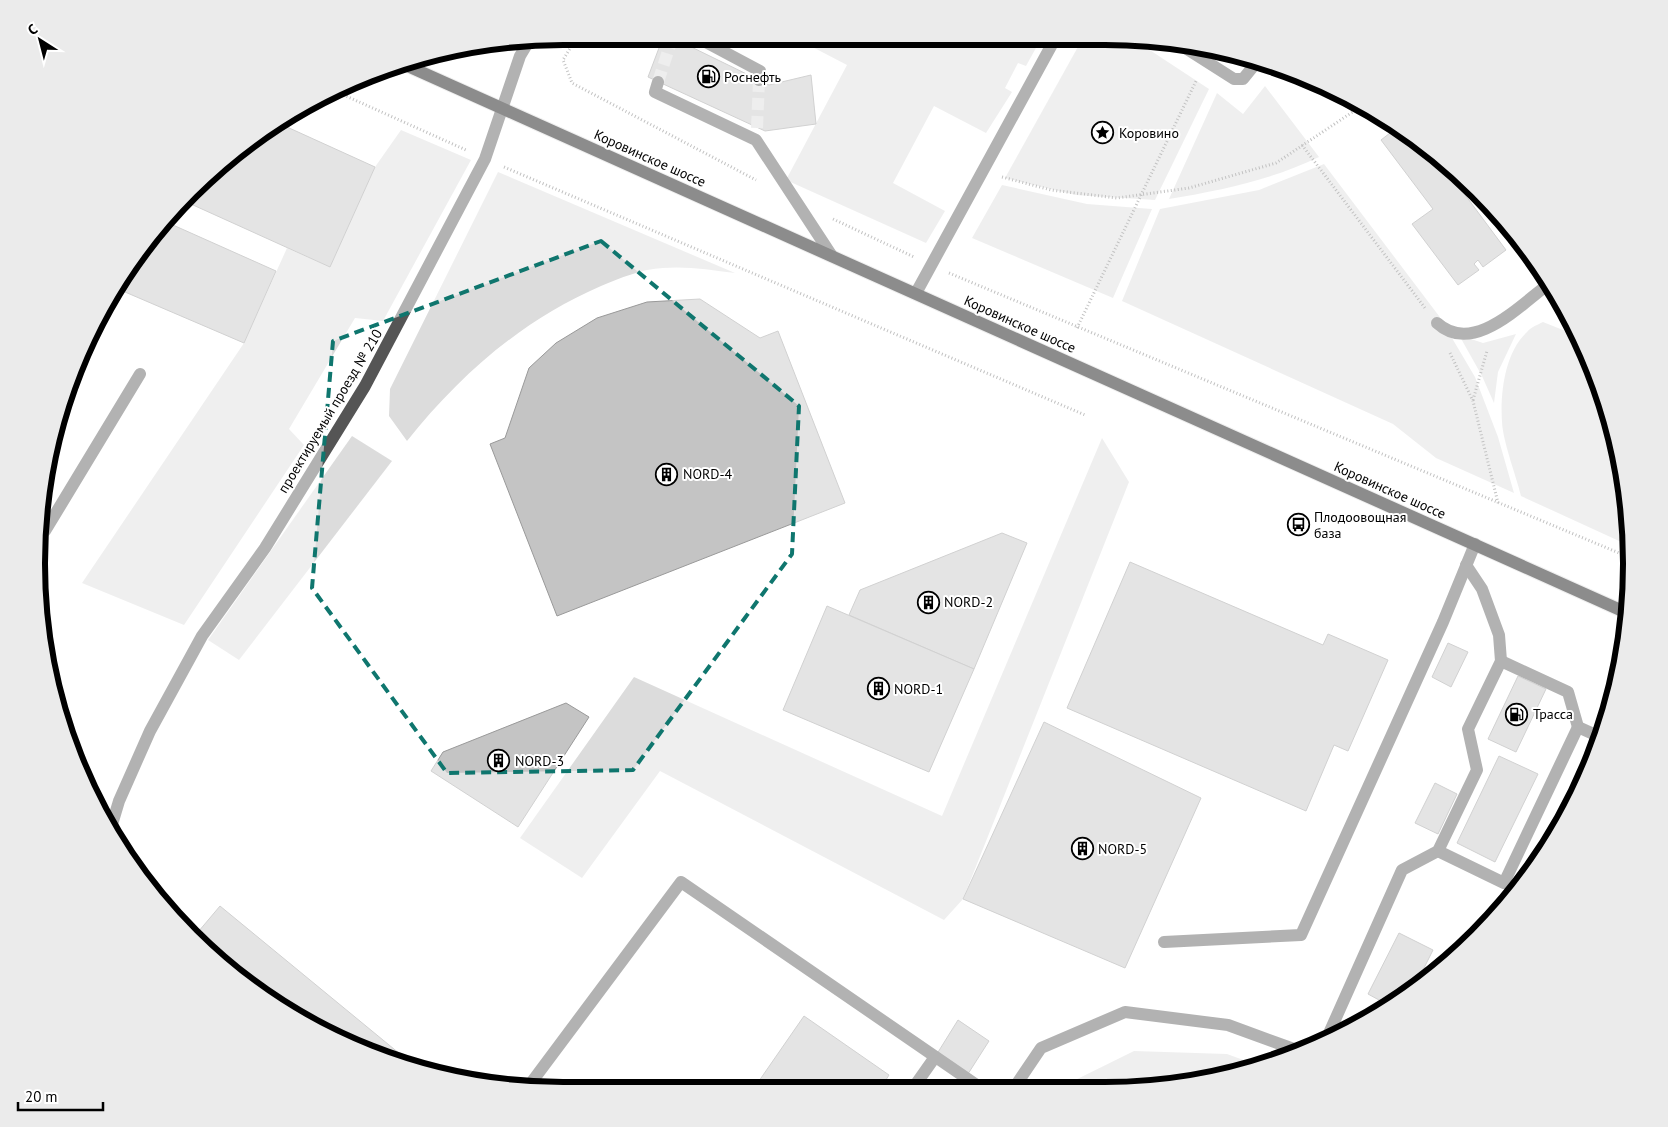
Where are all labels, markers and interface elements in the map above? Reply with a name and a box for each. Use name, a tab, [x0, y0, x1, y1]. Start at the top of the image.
north arrow	[15, 15, 65, 65]
text: С	[24, 20, 41, 39]
fuel station icon: Роснефть	[696, 65, 720, 89]
place label: Роснефть	[724, 68, 782, 86]
place icon: Коровино	[1091, 121, 1115, 145]
place label: Коровино	[1119, 124, 1179, 142]
street label: Коровинское шоссе	[591, 125, 709, 191]
street label: Коровинское шоссе	[961, 291, 1079, 357]
street label: проектируемый проезд № 210	[274, 325, 386, 496]
street label: Коровинское шоссе	[1331, 457, 1449, 523]
building icon: NORD-4	[655, 462, 679, 486]
place label: NORD-4	[683, 465, 733, 483]
place label: Плодоовощная база	[1314, 508, 1406, 542]
bus stop icon: Плодоовощная база	[1286, 513, 1310, 537]
building icon: NORD-2	[916, 590, 940, 614]
place label: NORD-2	[944, 593, 993, 611]
building icon: NORD-1	[866, 677, 890, 701]
place label: NORD-1	[894, 680, 943, 698]
fuel station icon: Трасса	[1505, 702, 1529, 726]
place label: Трасса	[1533, 705, 1573, 723]
building icon: NORD-3	[487, 749, 511, 773]
place label: NORD-3	[515, 752, 564, 770]
building icon: NORD-5	[1070, 837, 1094, 861]
place label: NORD-5	[1098, 840, 1147, 858]
scale bar	[18, 1080, 102, 1112]
text: 20 m	[25, 1087, 58, 1106]

